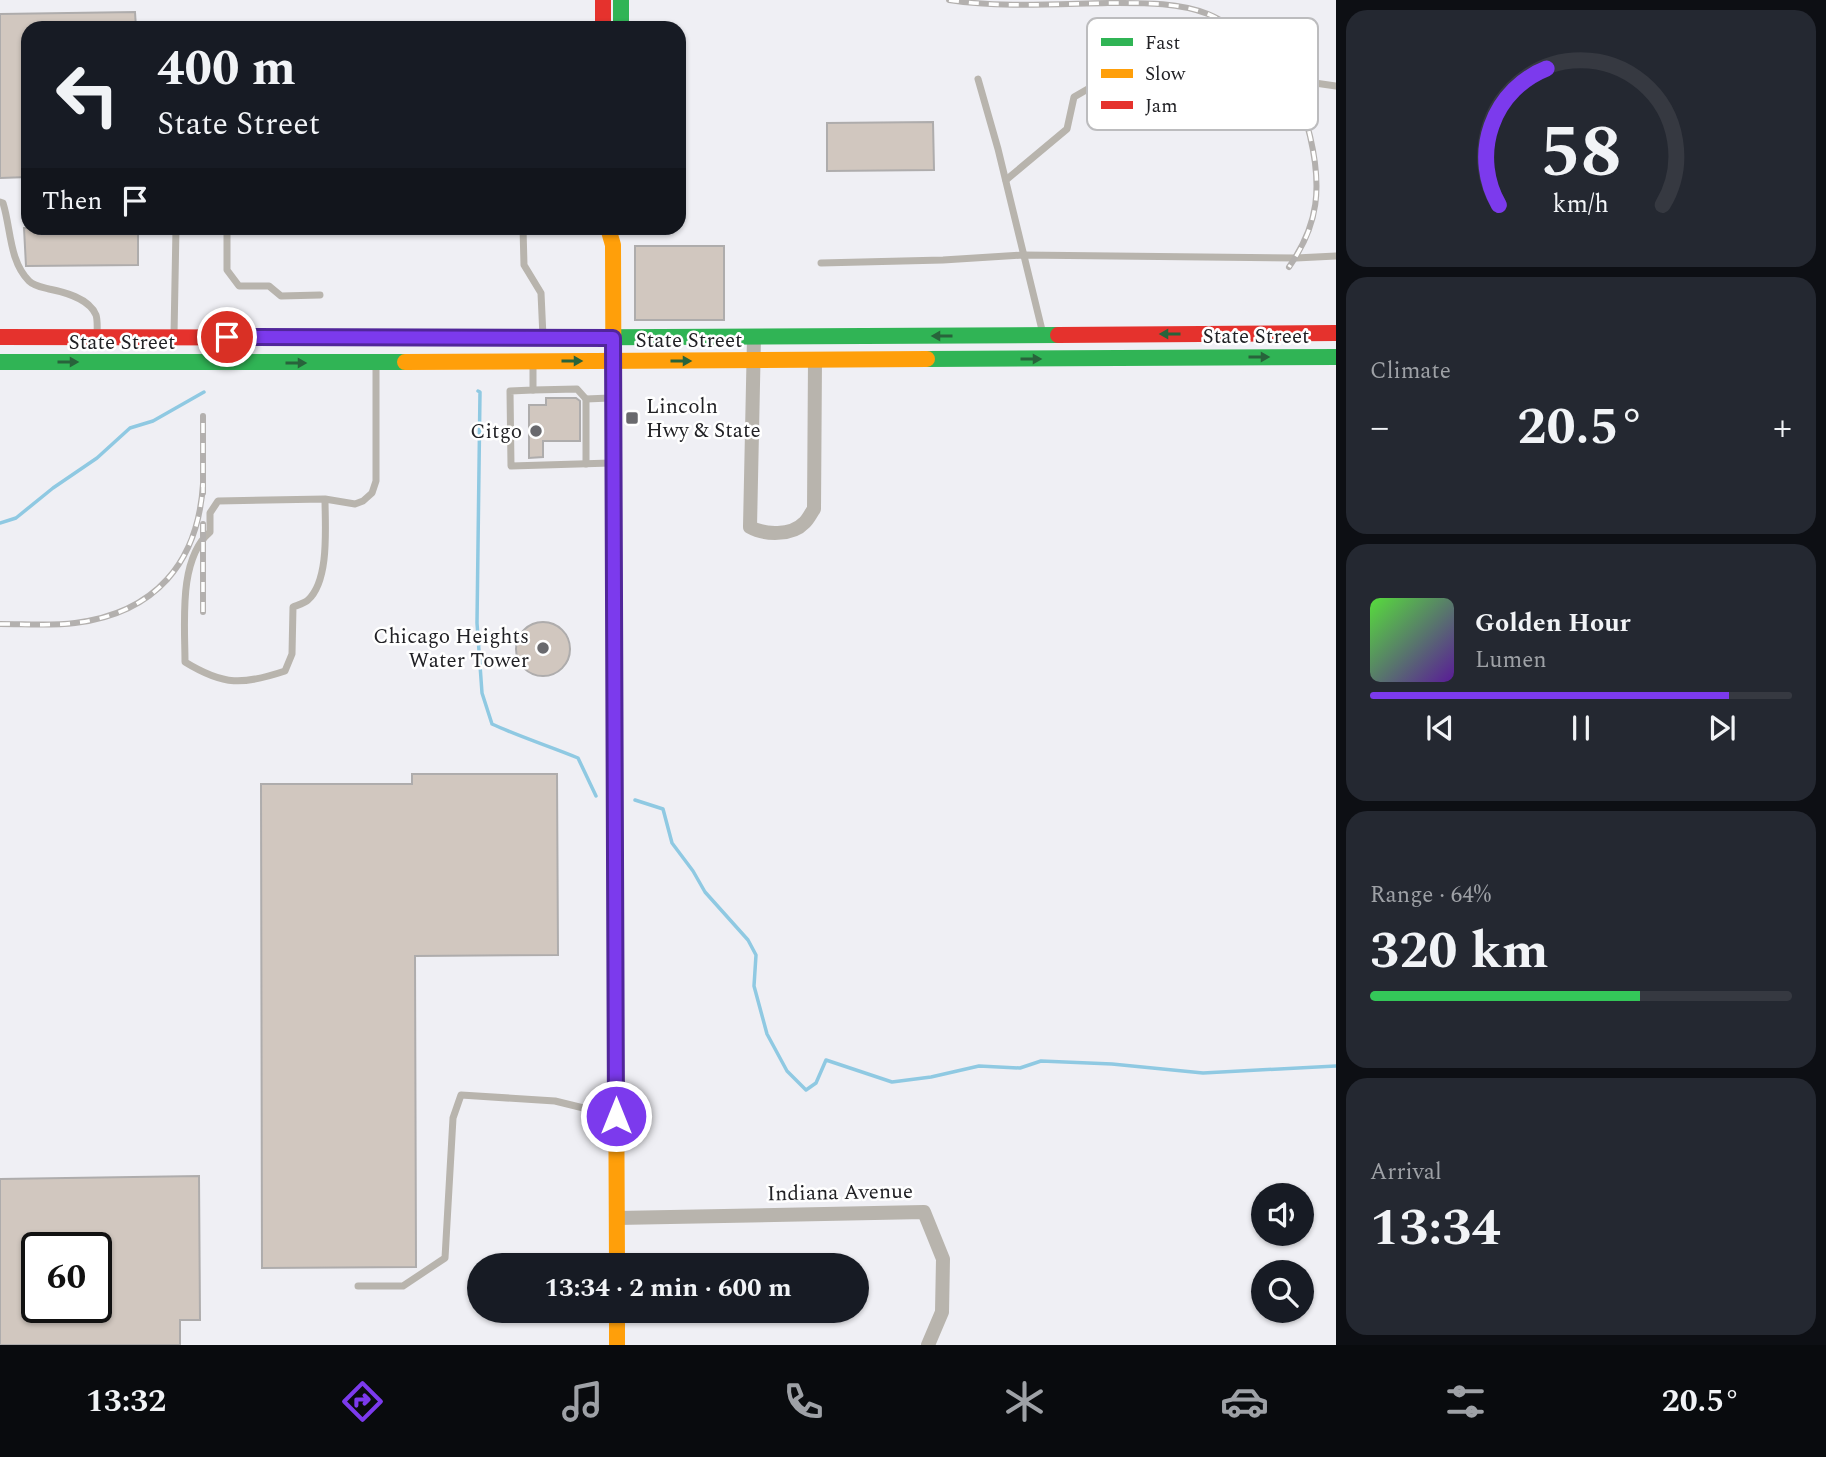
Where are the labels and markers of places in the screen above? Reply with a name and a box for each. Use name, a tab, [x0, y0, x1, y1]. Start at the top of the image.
pin	[197, 307, 257, 367]
place label: Lincoln Hwy & State	[646, 391, 761, 447]
marker: Lincoln Hwy & State	[624, 410, 640, 426]
place label: Citgo	[470, 416, 522, 448]
marker: Citgo	[528, 423, 544, 439]
place label: Chicago Heights Water Tower	[373, 621, 529, 677]
marker: Chicago Heights Water Tower	[535, 640, 551, 656]

